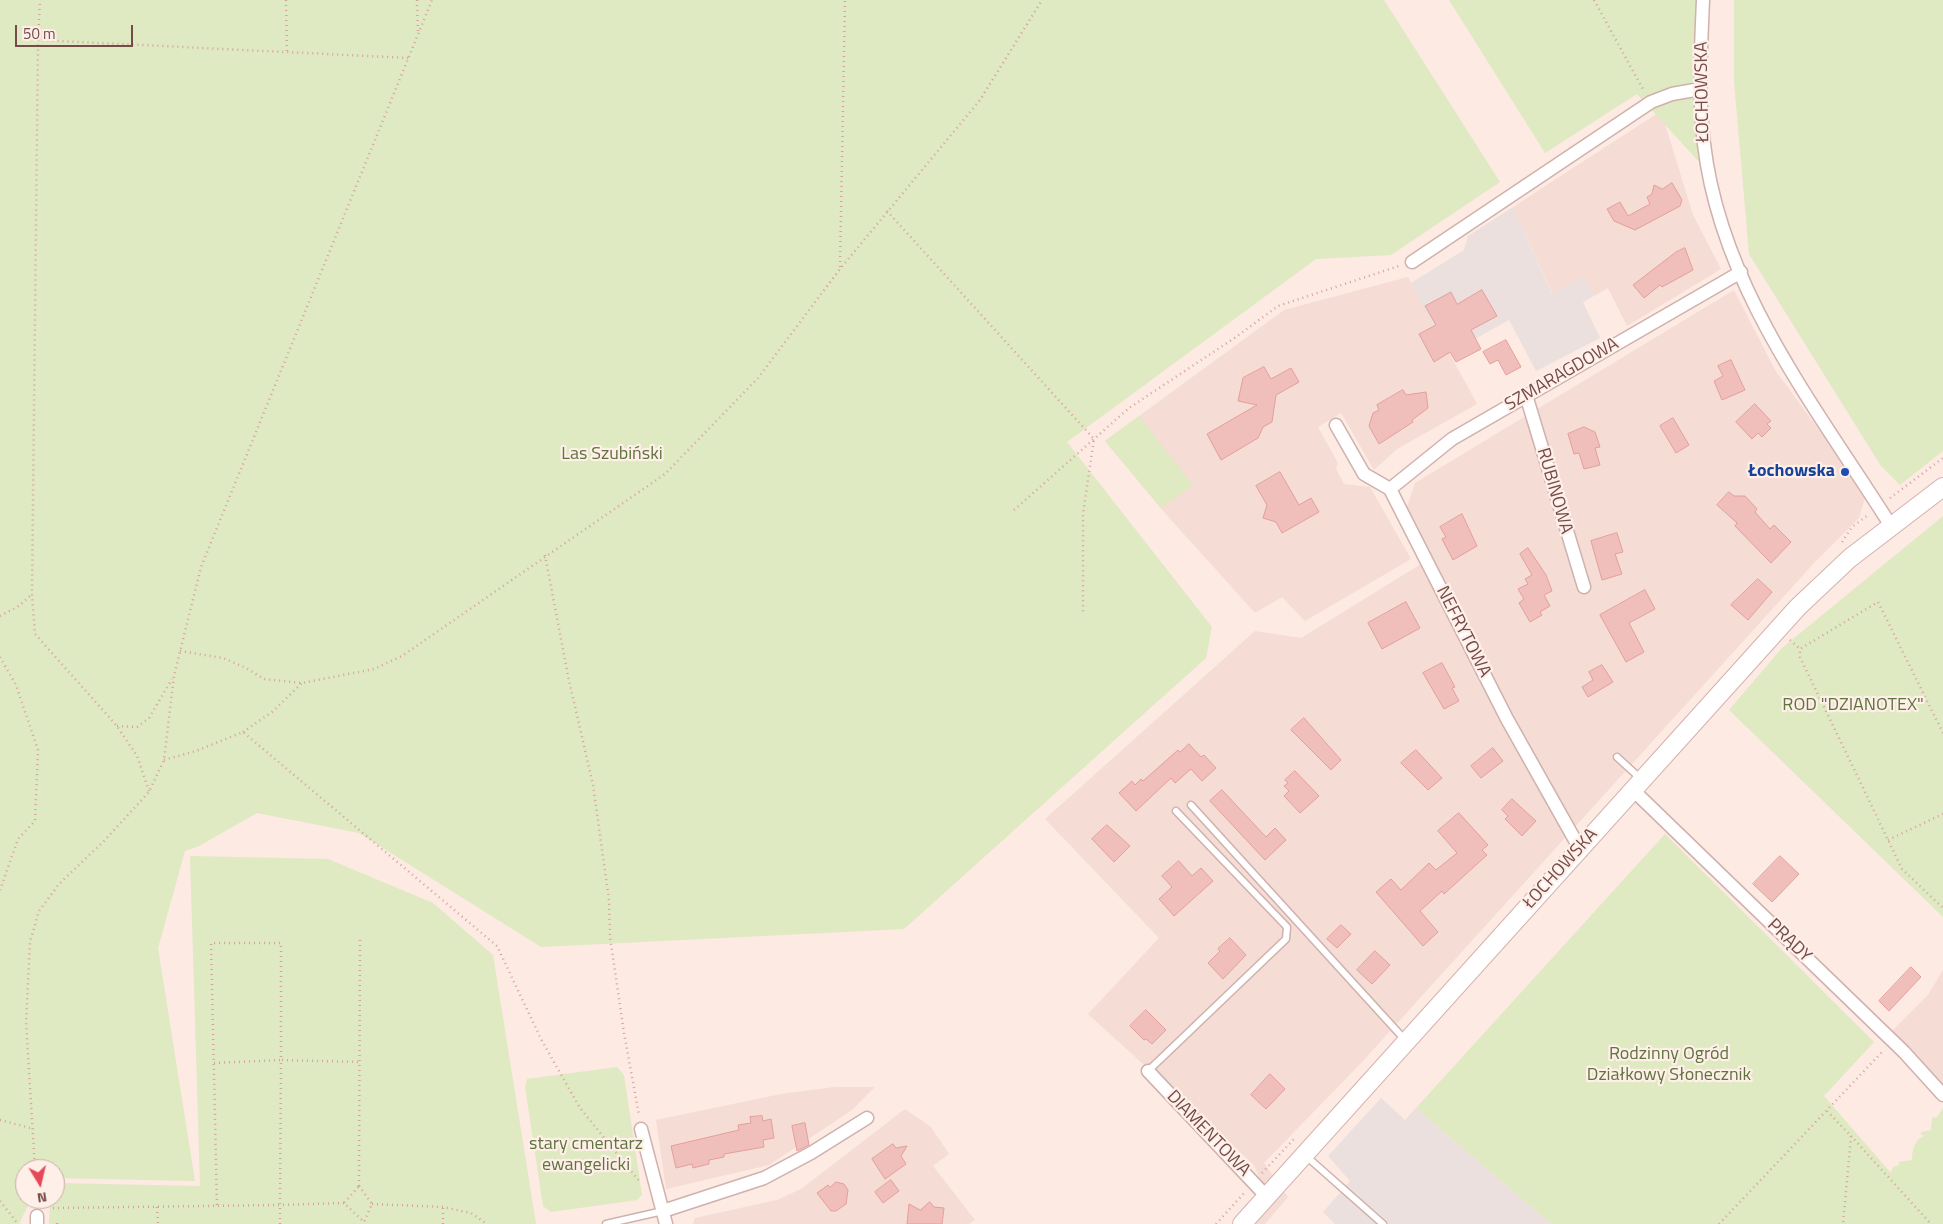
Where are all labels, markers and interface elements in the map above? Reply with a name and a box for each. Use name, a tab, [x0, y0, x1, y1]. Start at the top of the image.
scale bar	[18, 15, 135, 47]
text: 50 m	[23, 22, 56, 45]
street label: ŁOCHOWSKA	[1691, 41, 1715, 143]
street label: SZMARAGDOWA	[1501, 334, 1623, 416]
park label: Las Szubiński	[561, 444, 663, 466]
street label: RUBINOWA	[1531, 446, 1577, 536]
place label: Łochowska	[1748, 461, 1835, 483]
marker: Łochowska	[1839, 466, 1851, 478]
street label: NEFRYTOWA	[1431, 583, 1495, 681]
park label: ROD "DZIANOTEX"	[1782, 695, 1924, 717]
street label: ŁOCHOWSKA	[1519, 824, 1603, 914]
street label: PRĄDY	[1762, 915, 1816, 967]
park label: Rodzinny Ogród Działkowy Słonecznik	[1587, 1044, 1751, 1086]
street label: DIAMENTOWA	[1162, 1086, 1254, 1182]
park label: stary cmentarz ewangelicki	[529, 1134, 643, 1176]
north arrow	[15, 1159, 65, 1209]
text: N	[36, 1187, 49, 1209]

